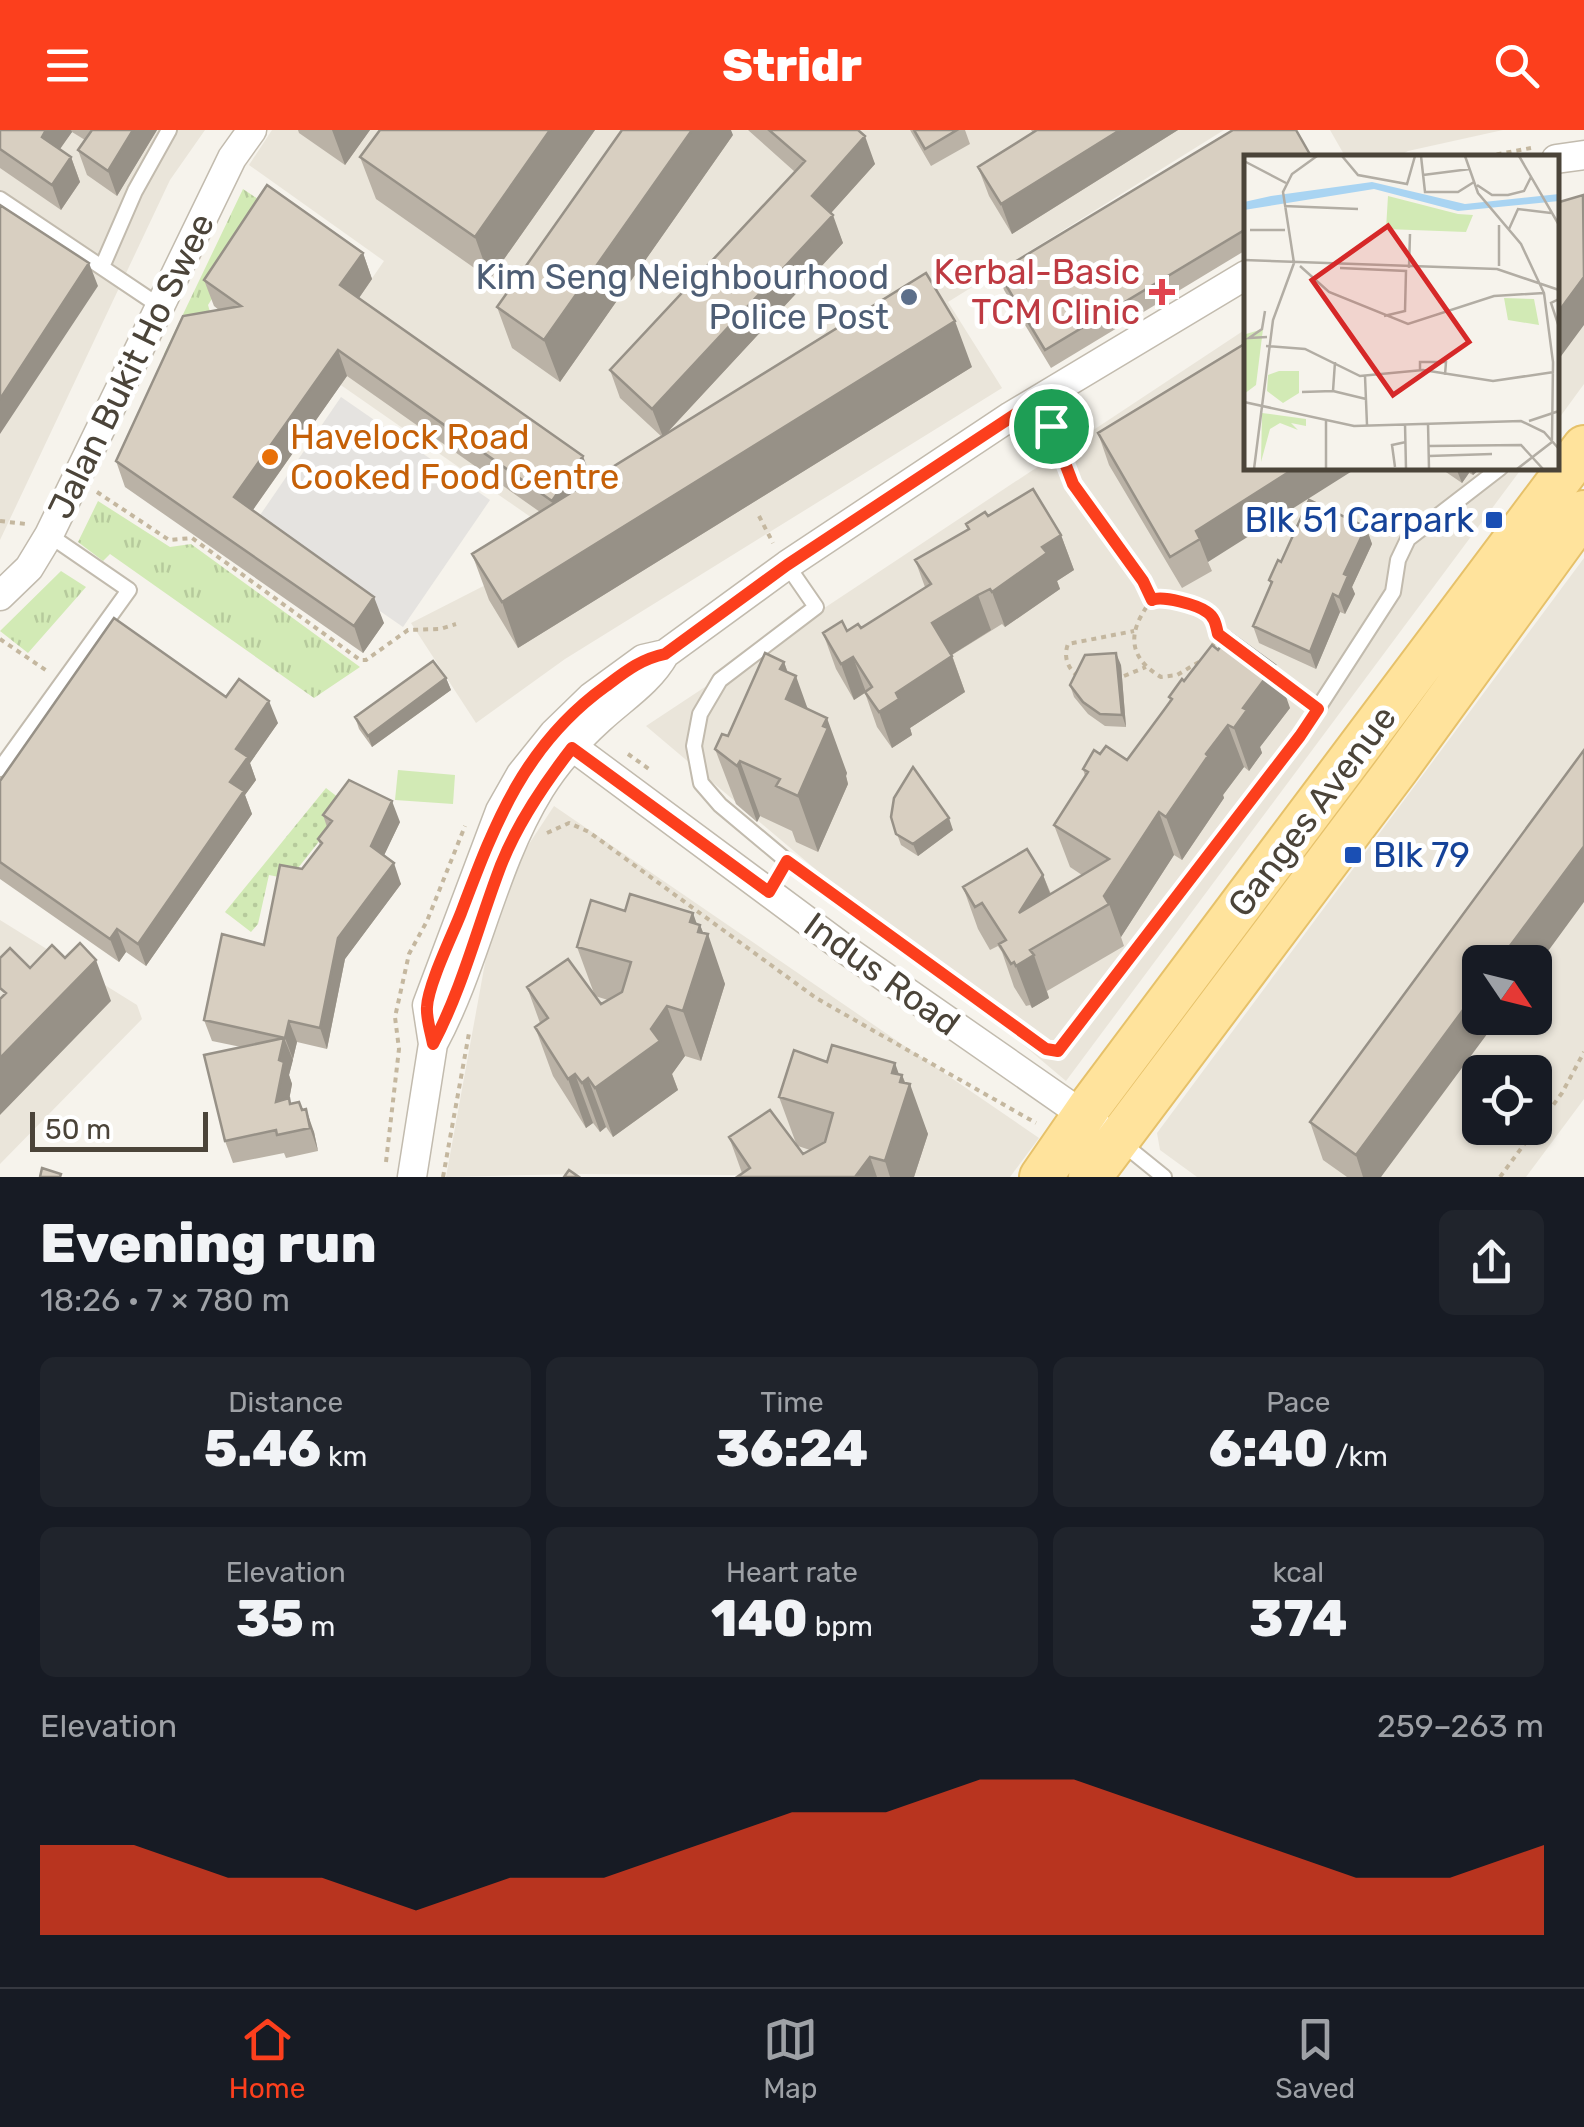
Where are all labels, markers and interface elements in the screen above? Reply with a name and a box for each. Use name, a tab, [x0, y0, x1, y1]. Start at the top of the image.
icon: menu	[40, 38, 95, 93]
icon: search	[1489, 38, 1544, 93]
text: Stridr	[722, 39, 862, 92]
inset map	[1244, 155, 1559, 470]
street label: Jalan Bukit Ho Swee	[39, 206, 223, 526]
place label: Kerbal-Basic TCM Clinic	[933, 251, 1140, 333]
place label: Kim Seng Neighbourhood Police Post	[476, 256, 889, 338]
marker: Kerbal-Basic TCM Clinic	[1149, 279, 1175, 305]
marker: Kim Seng Neighbourhood Police Post	[898, 286, 920, 308]
pin	[1009, 384, 1094, 469]
icon: arrive	[1024, 399, 1079, 454]
place label: Havelock Road Cooked Food Centre	[290, 416, 619, 498]
marker: Havelock Road Cooked Food Centre	[259, 446, 281, 468]
place label: Blk 51 Carpark	[1245, 499, 1474, 541]
marker: Blk 51 Carpark	[1483, 509, 1505, 531]
street label: Ganges Avenue	[1219, 697, 1405, 925]
place label: Blk 79	[1373, 834, 1470, 876]
marker: Blk 79	[1342, 844, 1364, 866]
street label: Indus Road	[796, 904, 968, 1044]
north arrow	[1462, 945, 1552, 1035]
map controls	[1462, 945, 1552, 1145]
button: locate	[1462, 1055, 1552, 1145]
scale bar	[30, 1107, 208, 1151]
text: 50 m	[45, 1113, 111, 1146]
button: share	[1439, 1210, 1544, 1315]
text: Evening run	[40, 1211, 377, 1276]
text: 18:26 · 7 × 780 m	[40, 1281, 290, 1319]
text: Distance	[228, 1386, 343, 1419]
text: Time	[760, 1386, 824, 1419]
text: Pace	[1266, 1386, 1330, 1419]
text: 5.46	[204, 1419, 321, 1479]
text: 36:24	[716, 1419, 868, 1479]
text: 6:40	[1209, 1419, 1328, 1479]
text: km	[321, 1440, 367, 1473]
text: /km	[1328, 1440, 1388, 1473]
text: Elevation	[226, 1556, 346, 1589]
text: Heart rate	[726, 1556, 858, 1589]
text: kcal	[1273, 1556, 1324, 1589]
text: 35	[236, 1589, 304, 1649]
text: 140	[711, 1589, 808, 1649]
text: 374	[1249, 1589, 1347, 1649]
text: m	[304, 1610, 335, 1643]
text: bpm	[808, 1610, 873, 1643]
text: Elevation	[40, 1707, 177, 1745]
text: 259–263 m	[1377, 1707, 1544, 1745]
tab: Home	[229, 2012, 305, 2105]
tab: Map	[763, 2012, 818, 2105]
tab: Saved	[1275, 2012, 1355, 2105]

